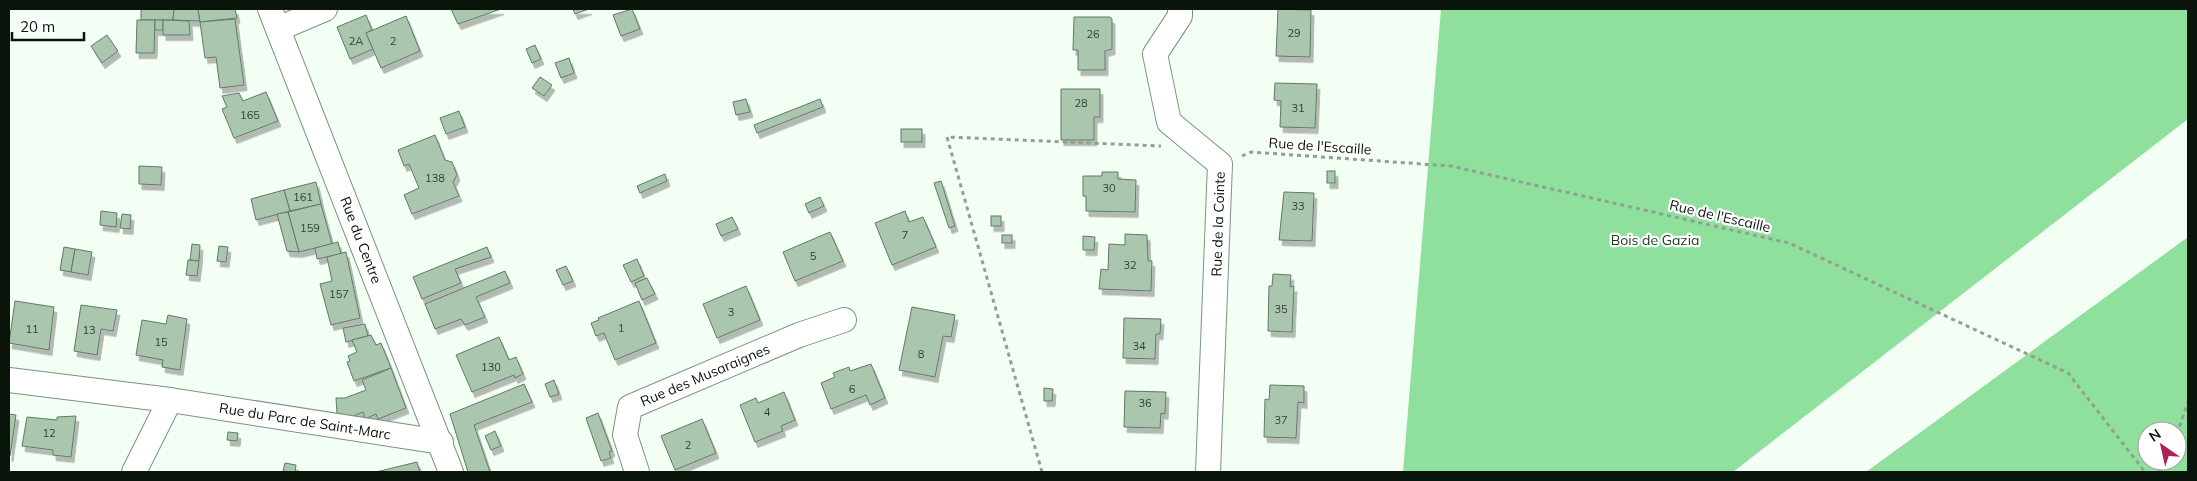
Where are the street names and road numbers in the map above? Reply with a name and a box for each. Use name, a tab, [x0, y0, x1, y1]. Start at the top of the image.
street label: Rue de l'Escaille	[1268, 133, 1372, 159]
street label: Rue de la Cointe	[1207, 171, 1229, 277]
street label: Rue du Centre	[336, 194, 386, 286]
street label: Rue de l'Escaille	[1668, 196, 1772, 236]
street label: Rue des Musaraignes	[637, 340, 773, 410]
street label: Rue du Parc de Saint-Marc	[218, 399, 392, 443]

